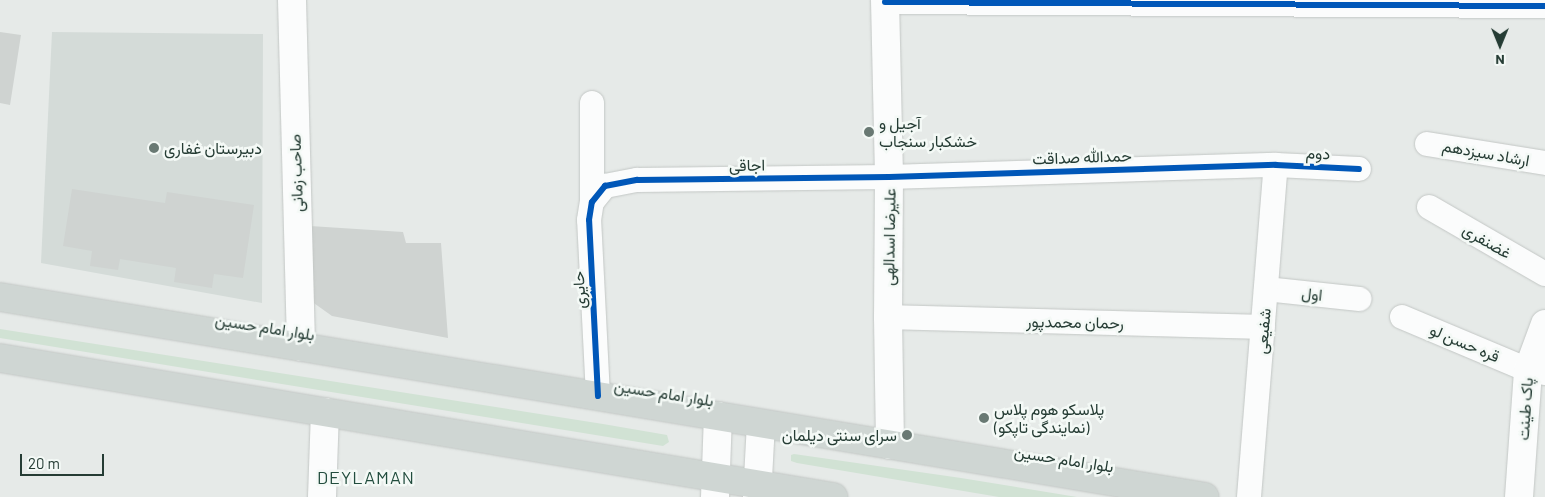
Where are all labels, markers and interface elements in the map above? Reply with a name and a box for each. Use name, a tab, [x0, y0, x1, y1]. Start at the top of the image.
north arrow	[1475, 20, 1525, 70]
text: N	[1495, 52, 1505, 69]
place label: آجیل و خشکبار سنجاب	[879, 113, 977, 151]
marker: آجیل و خشکبار سنجاب	[863, 126, 875, 138]
street label: صاحب زمانی	[285, 134, 307, 212]
street label: ارشاد سیزدهم	[1441, 136, 1531, 170]
place label: دبیرستان غفاری	[164, 138, 262, 158]
marker: دبیرستان غفاری	[148, 142, 160, 154]
street label: دوم	[1305, 143, 1331, 163]
street label: حمدالله صداقت	[1032, 146, 1132, 168]
street label: اجاقی	[729, 155, 765, 175]
street label: علیرضا اسدالهی	[879, 188, 899, 286]
street label: غضنفری	[1459, 219, 1515, 263]
street label: حایری	[568, 271, 590, 309]
street label: اول	[1301, 283, 1323, 305]
street label: شفیعی	[1251, 307, 1275, 355]
street label: بلوار امام حسین	[214, 310, 316, 344]
street label: رحمان محمدپور	[1026, 312, 1124, 332]
street label: قره حسن لو	[1427, 320, 1503, 366]
street label: بلوار امام حسین	[613, 376, 715, 410]
street label: پاک طینت	[1513, 377, 1537, 441]
place label: پلاسکو هوم پلاس (نمایندگی تاپکو)	[994, 399, 1104, 437]
marker: پلاسکو هوم پلاس (نمایندگی تاپکو)	[978, 412, 990, 424]
place label: سرای سنتی دیلمان	[782, 425, 897, 445]
marker: سرای سنتی دیلمان	[901, 429, 913, 441]
street label: بلوار امام حسین	[1013, 442, 1115, 476]
scale bar	[22, 444, 106, 476]
text: 20 m	[28, 454, 60, 472]
district label: DEYLAMAN	[316, 466, 416, 488]

